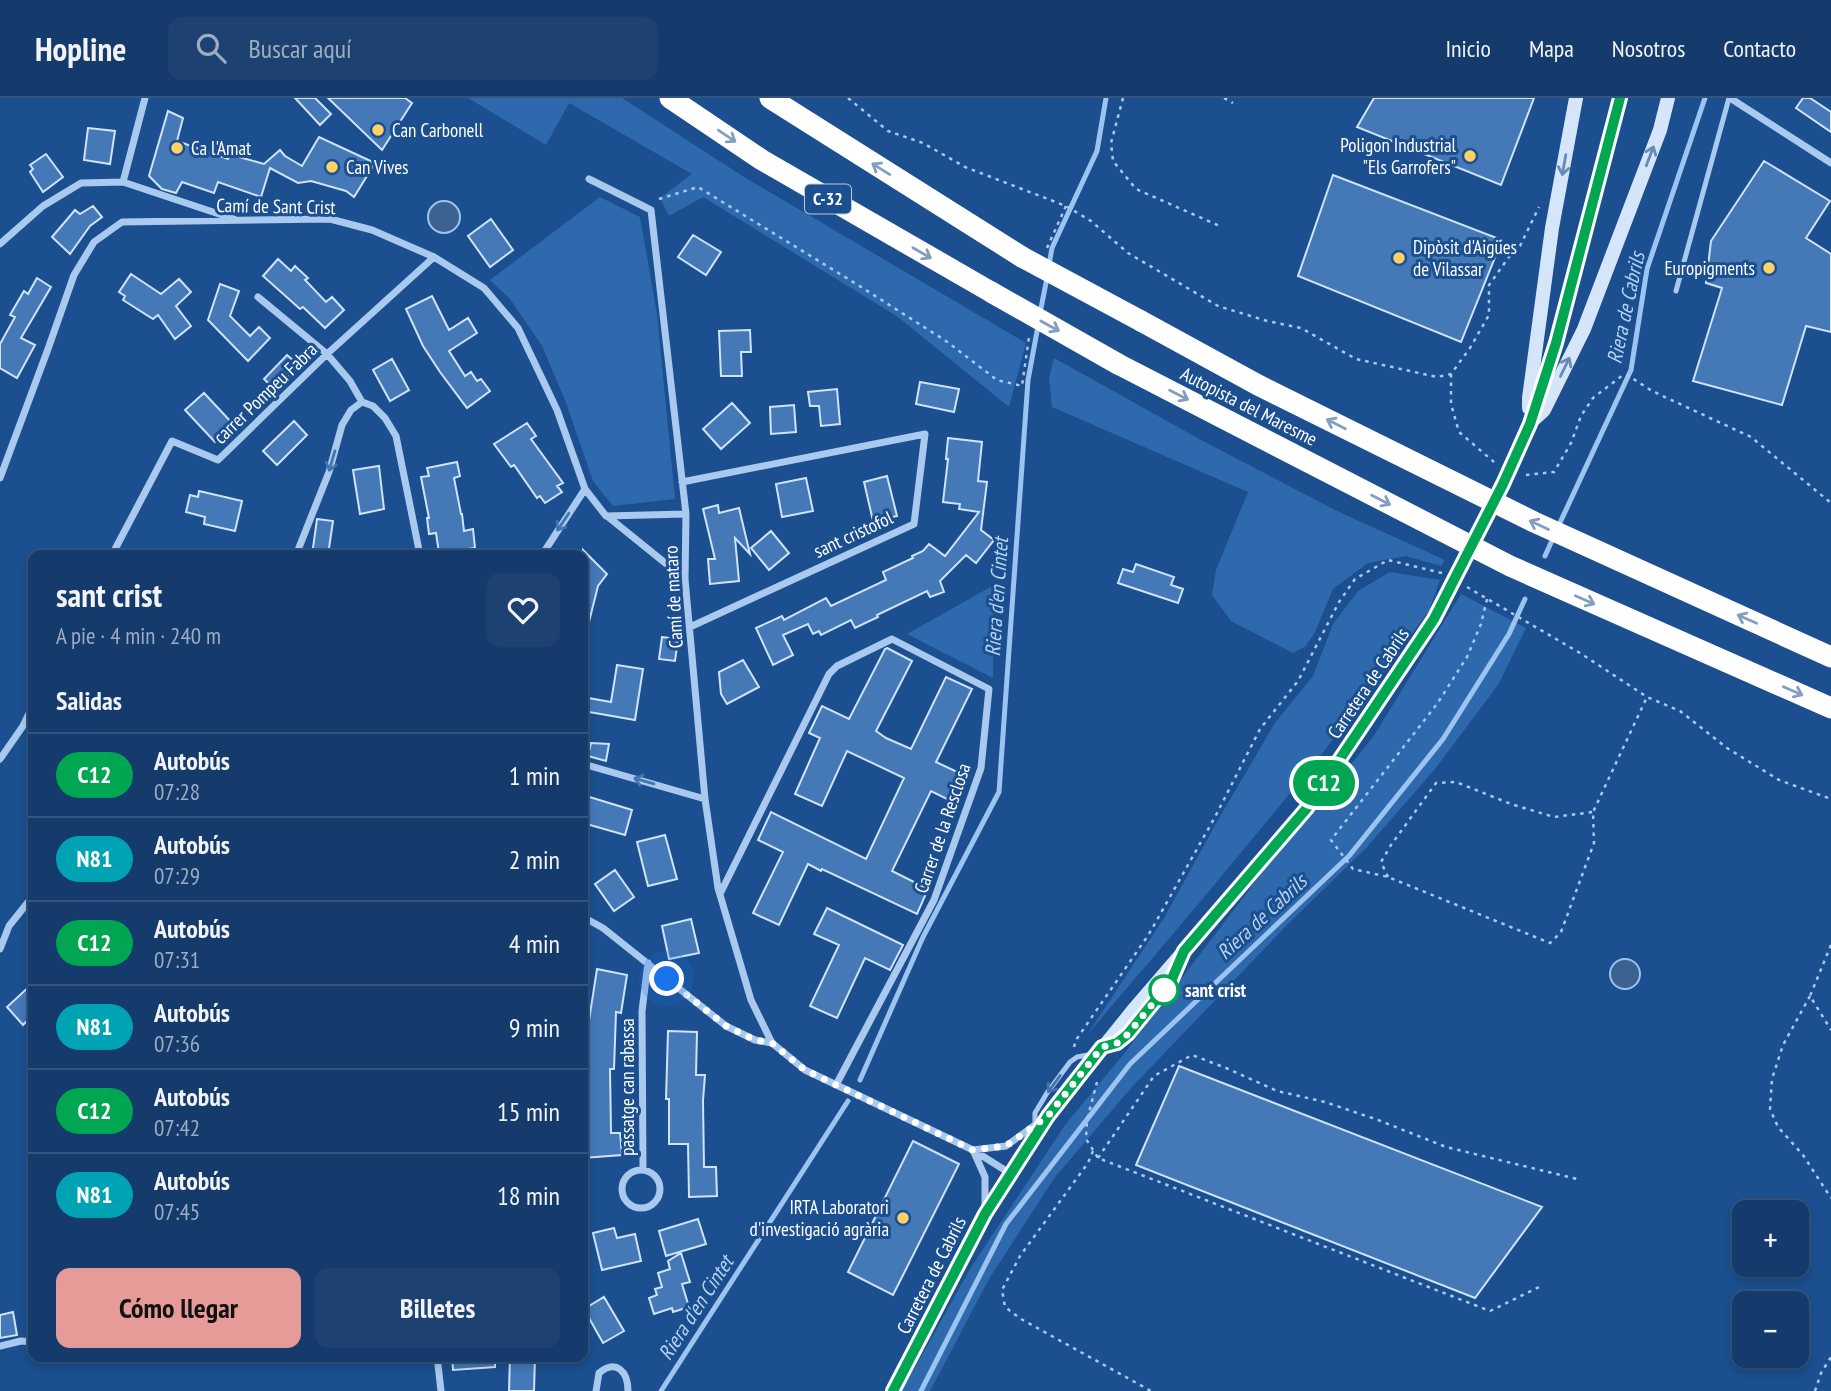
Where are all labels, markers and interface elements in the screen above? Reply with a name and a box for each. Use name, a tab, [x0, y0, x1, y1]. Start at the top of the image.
search box	[168, 17, 658, 80]
text: Hopline	[35, 27, 126, 70]
icon: search	[192, 29, 230, 67]
text: Buscar aquí	[248, 32, 352, 65]
text: Inicio	[1445, 33, 1491, 64]
text: Mapa	[1529, 33, 1574, 64]
text: Nosotros	[1612, 33, 1685, 64]
text: Contacto	[1723, 33, 1796, 64]
place label: Can Carbonell	[392, 118, 484, 142]
marker: Can Carbonell	[370, 122, 386, 138]
one-way arrow	[717, 129, 736, 143]
place label: Poligon Industrial "Els Garrofers"	[1340, 133, 1457, 179]
place label: Ca l'Amat	[191, 136, 252, 160]
marker: Ca l'Amat	[169, 140, 185, 156]
one-way arrow	[1644, 145, 1657, 167]
marker: Poligon Industrial "Els Garrofers"	[1462, 148, 1478, 164]
one-way arrow	[1556, 153, 1570, 176]
place label: Can Vives	[346, 155, 409, 179]
marker: Can Vives	[324, 159, 340, 175]
one-way arrow	[872, 161, 891, 176]
road number: C-32	[805, 184, 851, 214]
street label: Camí de Sant Crist	[216, 193, 337, 219]
place label: Dipòsit d'Aigües de Vilassar	[1413, 235, 1517, 281]
one-way arrow	[912, 246, 932, 260]
water label: Riera de Cabrils	[1601, 248, 1651, 366]
marker: Dipòsit d'Aigües de Vilassar	[1391, 250, 1407, 266]
place label: Europigments	[1664, 256, 1755, 280]
marker: Europigments	[1761, 260, 1777, 276]
one-way arrow	[1039, 320, 1060, 333]
street label: carrer Pompeu Fabra	[208, 337, 322, 449]
one-way arrow	[1559, 357, 1573, 378]
street label: Autopista del Maresme	[1177, 361, 1321, 451]
one-way arrow	[1168, 389, 1188, 403]
one-way arrow	[1326, 416, 1347, 430]
one-way arrow	[325, 450, 338, 472]
one-way arrow	[1370, 493, 1391, 507]
street label: sant cristofol	[810, 505, 897, 563]
one-way arrow	[556, 512, 571, 531]
one-way arrow	[1529, 518, 1550, 531]
water label: Riera d'en Cintet	[979, 535, 1014, 657]
street label: Camí de mataro	[658, 545, 688, 649]
text: sant crist	[56, 573, 162, 616]
button: heart	[486, 573, 560, 647]
one-way arrow	[1574, 594, 1595, 607]
one-way arrow	[1736, 612, 1758, 625]
text: A pie · 4 min · 240 m	[56, 621, 221, 650]
street label: Carretera de Cabrils	[1322, 623, 1414, 743]
text: Salidas	[56, 684, 122, 717]
one-way arrow	[1782, 685, 1803, 698]
text: Autobús	[154, 744, 230, 777]
text: C12	[78, 759, 111, 790]
text: 1 min	[509, 759, 560, 792]
street label: Carrer de la Resclosa	[909, 760, 975, 896]
line badge: C12	[1284, 760, 1364, 806]
text: C12	[1307, 767, 1341, 798]
one-way arrow	[633, 774, 655, 787]
text: 07:28	[154, 777, 200, 806]
text: Autobús	[154, 828, 230, 861]
text: N81	[77, 843, 112, 874]
text: 2 min	[509, 843, 560, 876]
text: 07:29	[154, 861, 200, 890]
water label: Riera de Cabrils	[1211, 867, 1314, 965]
text: Autobús	[154, 912, 230, 945]
text: C12	[78, 927, 111, 958]
text: 4 min	[509, 927, 560, 960]
text: 07:31	[154, 945, 200, 974]
your location	[649, 961, 684, 996]
marker: sant crist	[1149, 975, 1179, 1005]
place label: sant crist	[1185, 978, 1247, 1002]
text: Autobús	[154, 996, 230, 1029]
text: N81	[77, 1011, 112, 1042]
text: 9 min	[509, 1011, 560, 1044]
street label: passatge can rabassa	[615, 1018, 639, 1156]
text: 07:36	[154, 1029, 200, 1058]
one-way arrow	[1046, 1074, 1061, 1093]
text: Autobús	[154, 1080, 230, 1113]
text: C12	[78, 1095, 111, 1126]
text: 15 min	[497, 1095, 560, 1128]
text: 07:42	[154, 1113, 200, 1142]
text: Autobús	[154, 1164, 230, 1197]
text: N81	[77, 1179, 112, 1210]
text: 18 min	[497, 1179, 560, 1212]
place label: IRTA Laboratori d'investigació agrària	[749, 1195, 889, 1241]
text: 07:45	[154, 1197, 200, 1226]
map controls	[1732, 1200, 1809, 1368]
button: +	[1732, 1200, 1809, 1277]
marker: IRTA Laboratori d'investigació agrària	[895, 1210, 911, 1226]
street label: Carretera de Cabrils	[891, 1212, 971, 1338]
water label: Riera d'en Cintet	[652, 1249, 740, 1365]
button: Cómo llegar	[56, 1268, 301, 1348]
button: Billetes	[315, 1268, 560, 1348]
button: −	[1732, 1291, 1809, 1368]

